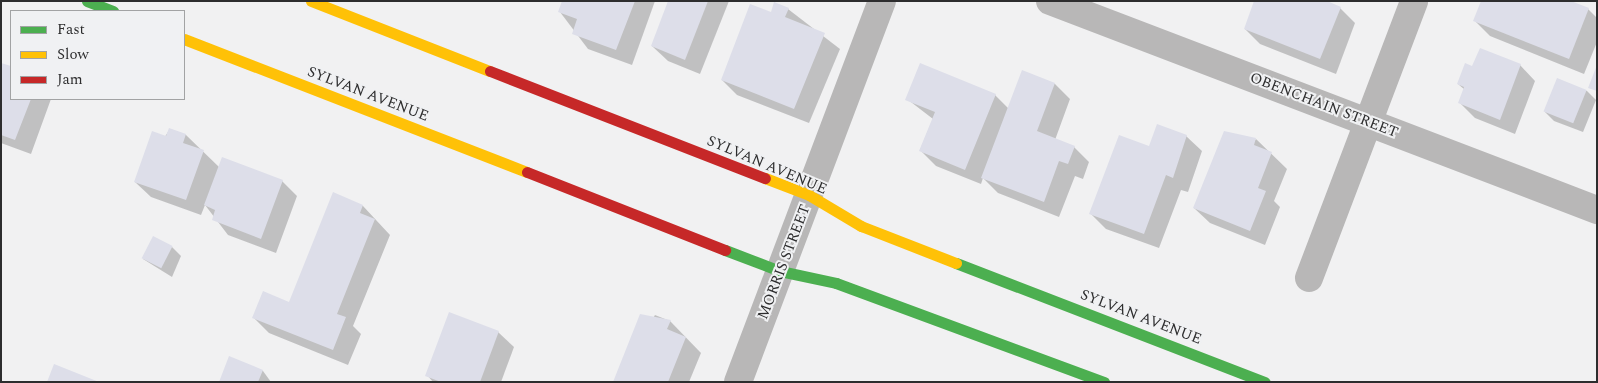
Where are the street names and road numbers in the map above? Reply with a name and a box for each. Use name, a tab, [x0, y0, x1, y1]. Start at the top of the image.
street label: SYLVAN AVENUE	[305, 63, 431, 125]
street label: OBENCHAIN STREET	[1247, 68, 1401, 142]
street label: SYLVAN AVENUE	[704, 132, 830, 198]
street label: MORRIS STREET	[754, 202, 814, 322]
street label: SYLVAN AVENUE	[1078, 286, 1204, 348]

